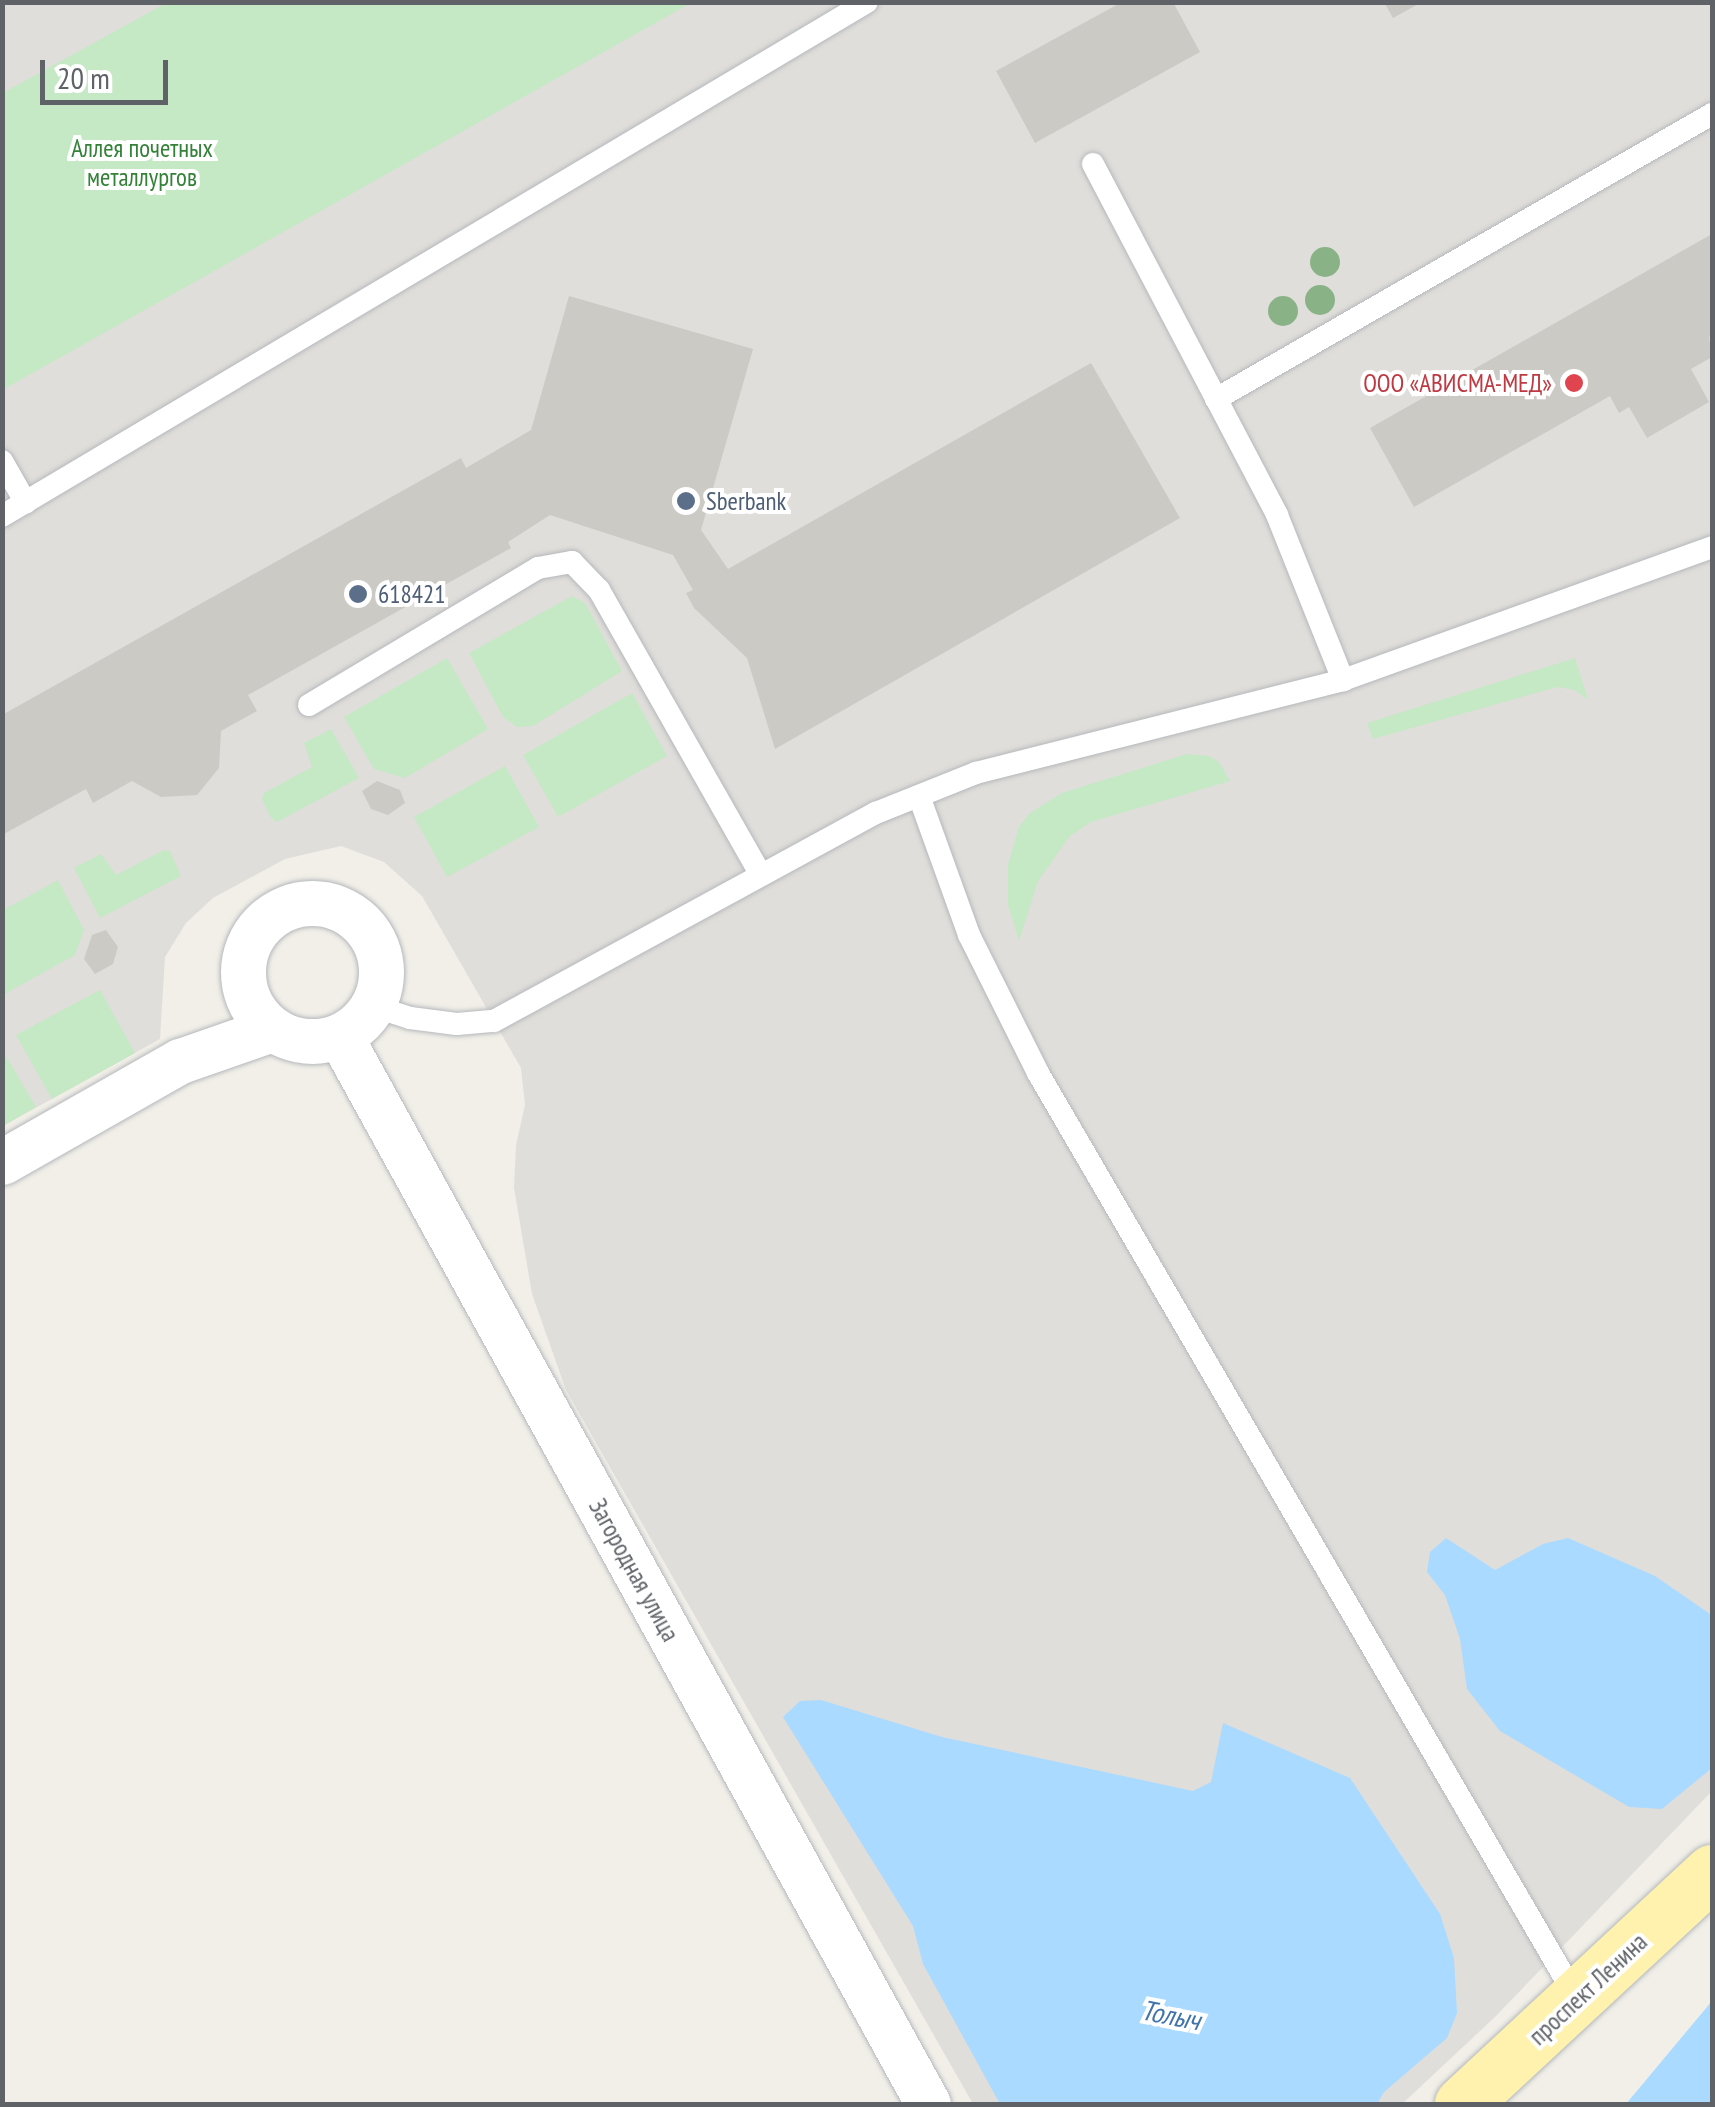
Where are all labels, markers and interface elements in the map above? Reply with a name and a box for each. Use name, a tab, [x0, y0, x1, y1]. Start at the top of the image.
scale bar	[45, 40, 172, 102]
text: 20 m	[57, 58, 110, 97]
park label: Аллея почетных металлургов	[71, 134, 213, 193]
place label: ООО «АВИСМА-МЕД»	[1363, 368, 1552, 398]
marker: ООО «АВИСМА-МЕД»	[1561, 370, 1587, 396]
place label: Sberbank	[706, 486, 786, 516]
marker: Sberbank	[675, 490, 697, 512]
place label: 618421	[378, 579, 445, 609]
marker: 618421	[347, 583, 369, 605]
street label: Загородная улица	[582, 1493, 686, 1647]
street label: проспект Ленина	[1523, 1927, 1653, 2051]
water label: Толыч	[1139, 1993, 1203, 2037]

